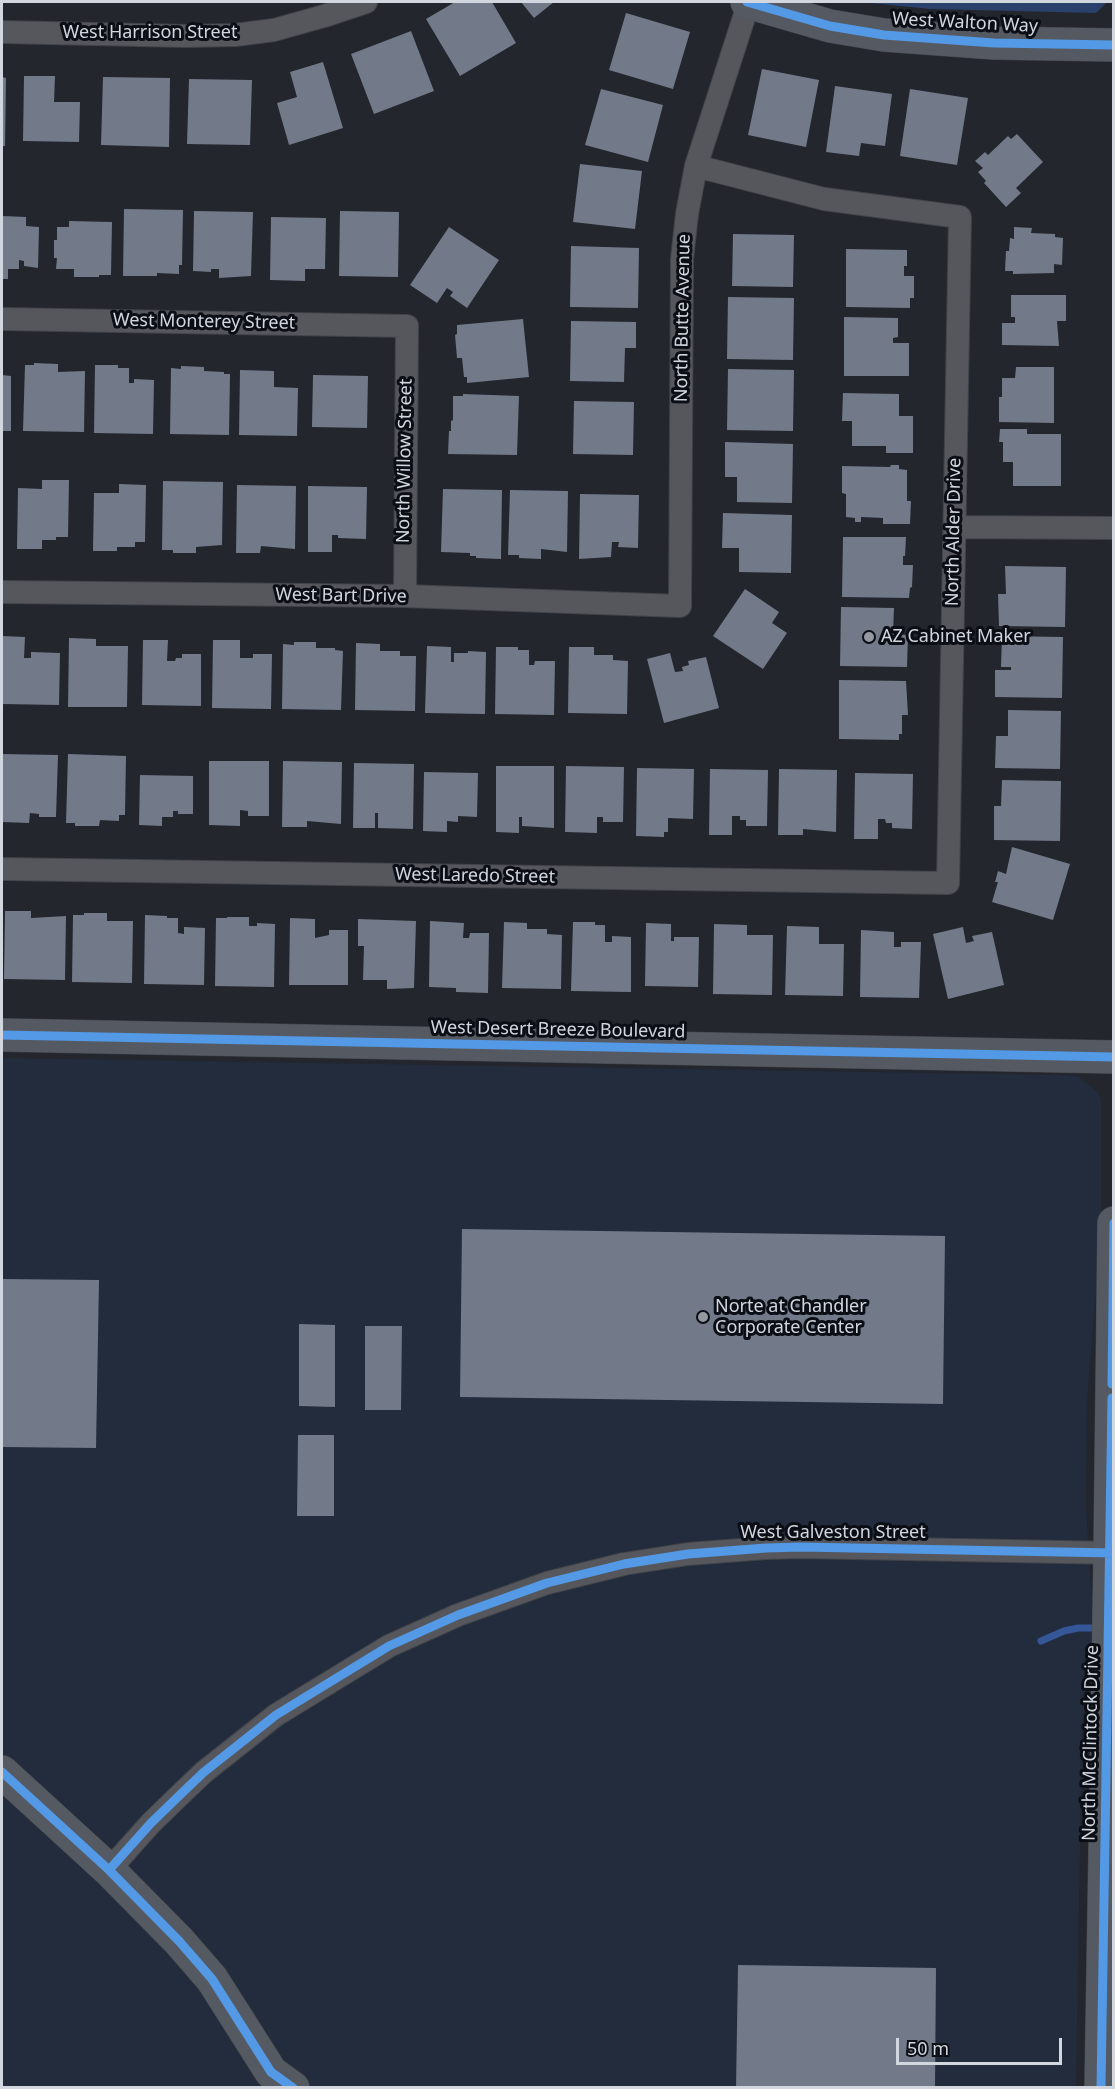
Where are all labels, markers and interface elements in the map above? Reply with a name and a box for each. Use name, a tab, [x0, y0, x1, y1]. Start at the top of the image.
street label: West Walton Way	[891, 8, 1039, 38]
street label: West Harrison Street	[63, 22, 237, 44]
street label: North Butte Avenue	[671, 234, 695, 402]
street label: West Monterey Street	[113, 310, 295, 334]
street label: North Willow Street	[393, 379, 417, 543]
street label: North Alder Drive	[942, 458, 966, 606]
street label: West Bart Drive	[275, 584, 407, 608]
place label: AZ Cabinet Maker	[881, 626, 1031, 648]
marker: AZ Cabinet Maker	[862, 630, 876, 644]
street label: West Laredo Street	[395, 864, 555, 888]
street label: West Desert Breeze Boulevard	[430, 1017, 686, 1043]
place label: Norte at Chandler Corporate Center	[715, 1296, 867, 1338]
marker: Norte at Chandler Corporate Center	[696, 1310, 710, 1324]
street label: West Galveston Street	[740, 1522, 926, 1544]
street label: North McClintock Drive	[1078, 1645, 1104, 1841]
scale bar	[899, 2026, 1066, 2064]
text: 50 m	[907, 2036, 949, 2060]

